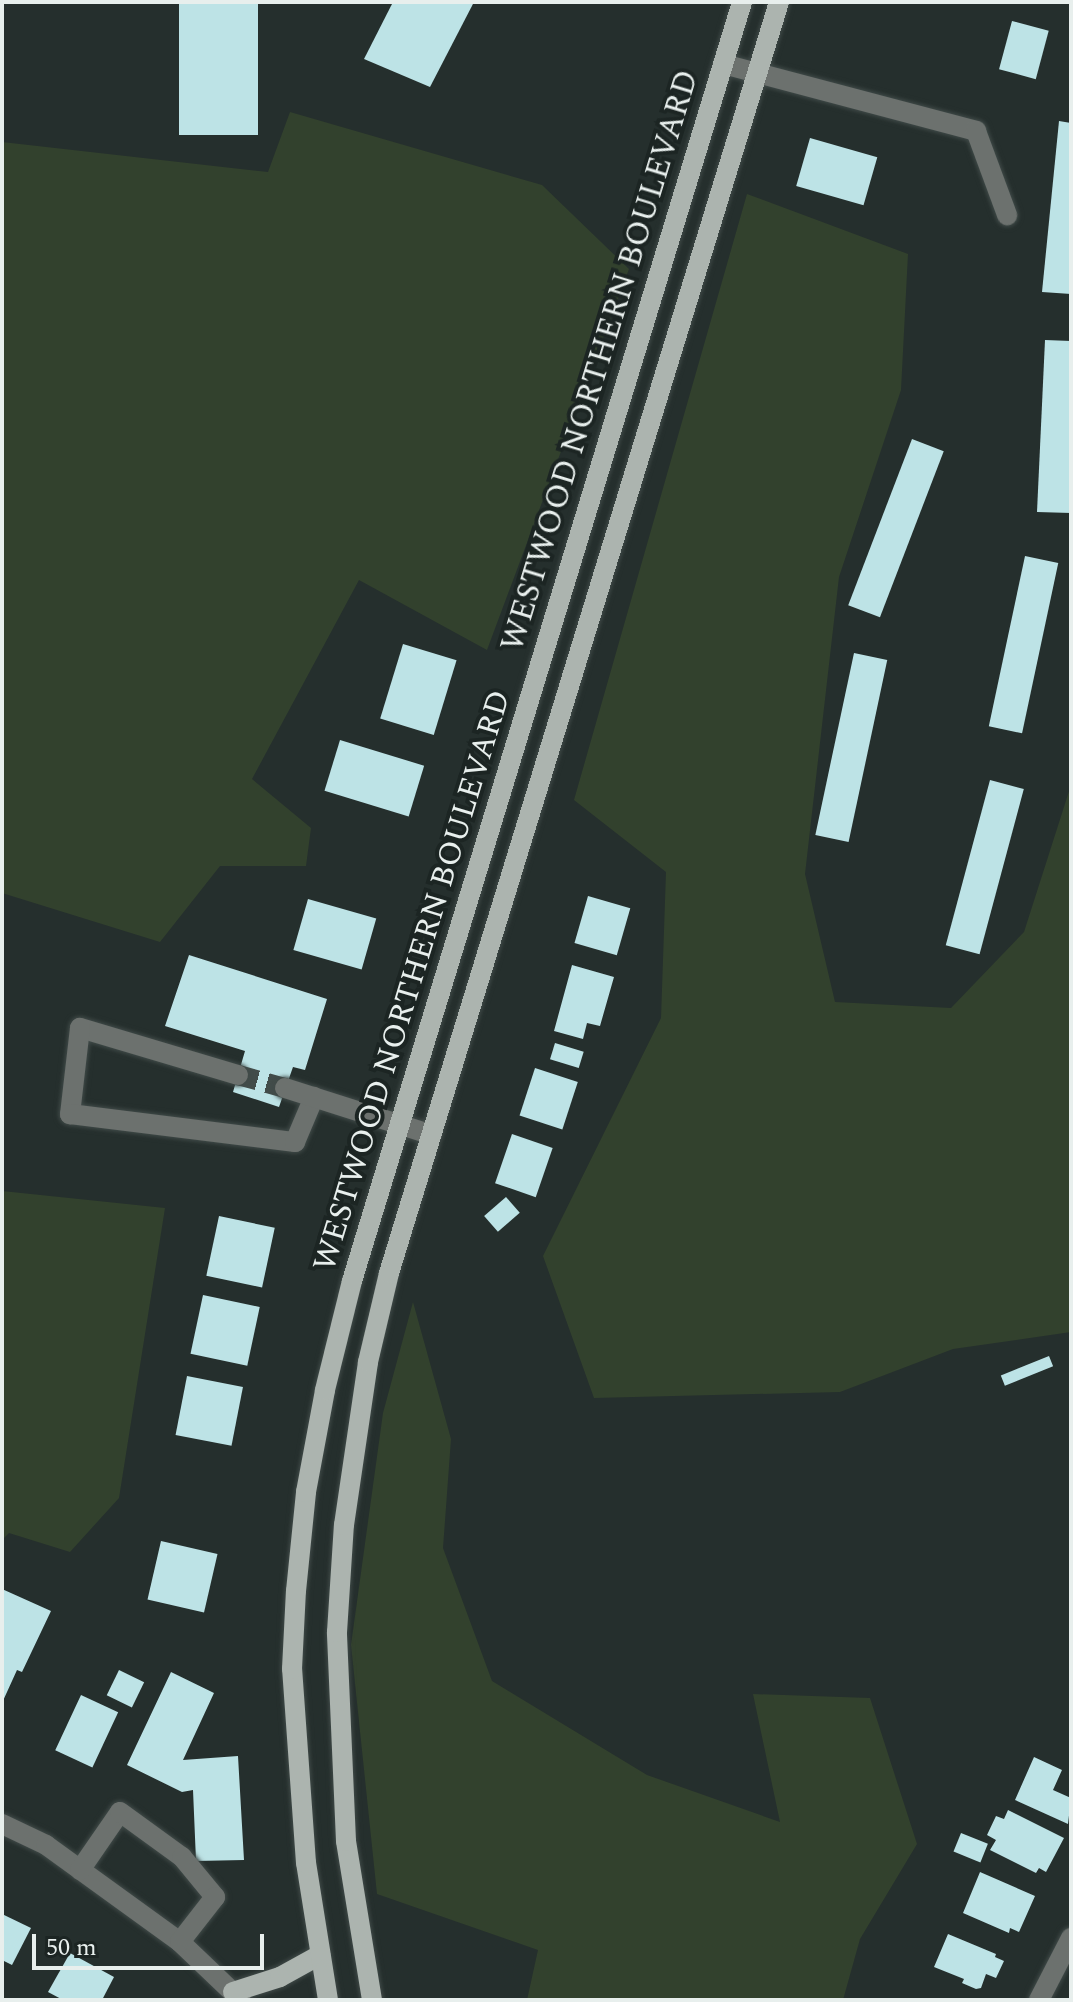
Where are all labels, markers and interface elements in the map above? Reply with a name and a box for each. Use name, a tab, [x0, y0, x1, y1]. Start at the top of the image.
street label: WESTWOOD NORTHERN BOULEVARD	[494, 66, 708, 656]
street label: WESTWOOD NORTHERN BOULEVARD	[306, 686, 520, 1276]
scale bar	[36, 1918, 268, 1968]
text: 50 m	[46, 1930, 97, 1966]

